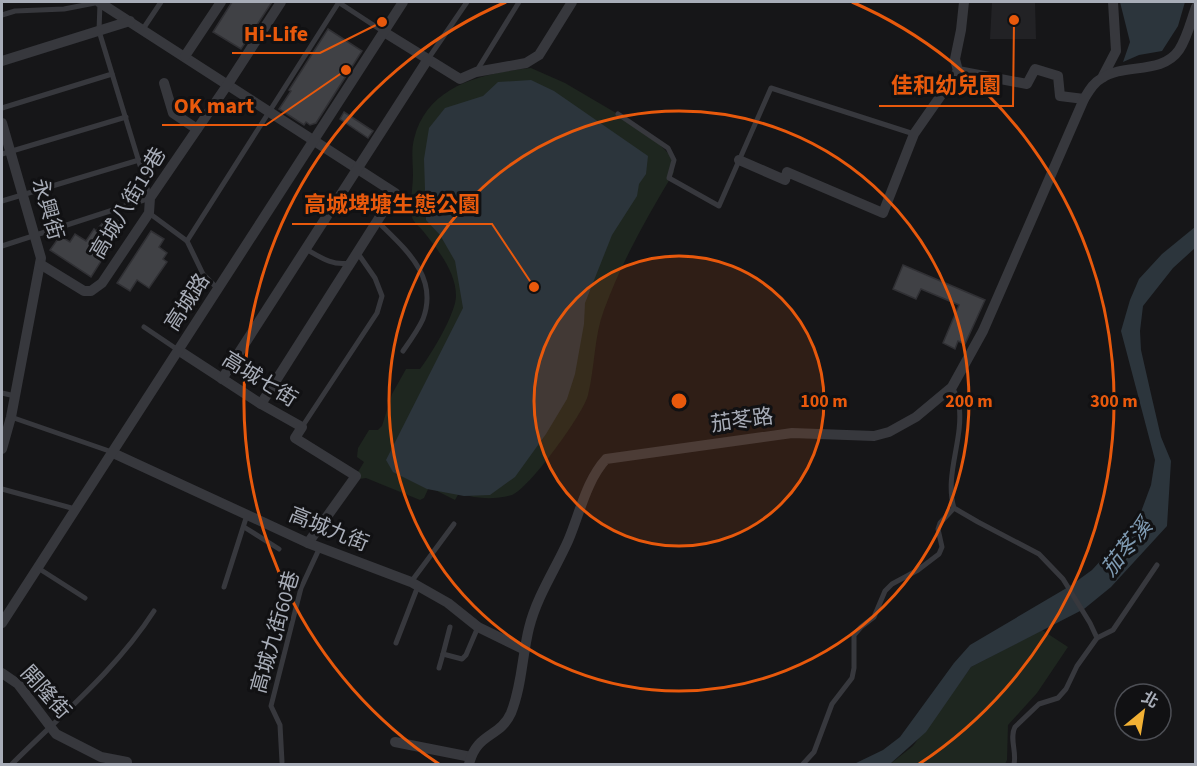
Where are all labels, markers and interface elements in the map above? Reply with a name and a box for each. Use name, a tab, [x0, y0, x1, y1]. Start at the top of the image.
callout: Hi-Life	[232, 13, 320, 53]
text: Hi-Life	[244, 18, 308, 50]
callout: 佳和幼兒園	[879, 66, 1013, 106]
text: 佳和幼兒園	[891, 70, 1001, 102]
callout: OK mart	[162, 85, 266, 125]
text: OK mart	[174, 90, 255, 122]
street label: 高城八街19巷	[83, 141, 173, 265]
street label: 永興街	[25, 175, 71, 243]
callout: 高城埤塘生態公園	[292, 184, 492, 224]
text: 高城埤塘生態公園	[304, 189, 480, 221]
street label: 高城路	[157, 267, 217, 337]
street label: 高城七街	[216, 344, 304, 414]
text: 100 m	[800, 389, 848, 414]
text: 200 m	[945, 389, 993, 414]
text: 300 m	[1090, 389, 1138, 414]
centre of rings	[669, 391, 689, 411]
street label: 茄苳路	[709, 401, 775, 439]
street label: 高城九街	[284, 499, 374, 559]
water label: 茄苳溪	[1094, 510, 1162, 583]
street label: 高城九街60巷	[243, 567, 307, 697]
street label: 開隆街	[14, 659, 78, 725]
north arrow	[1113, 682, 1173, 742]
text: 北	[1138, 686, 1162, 713]

